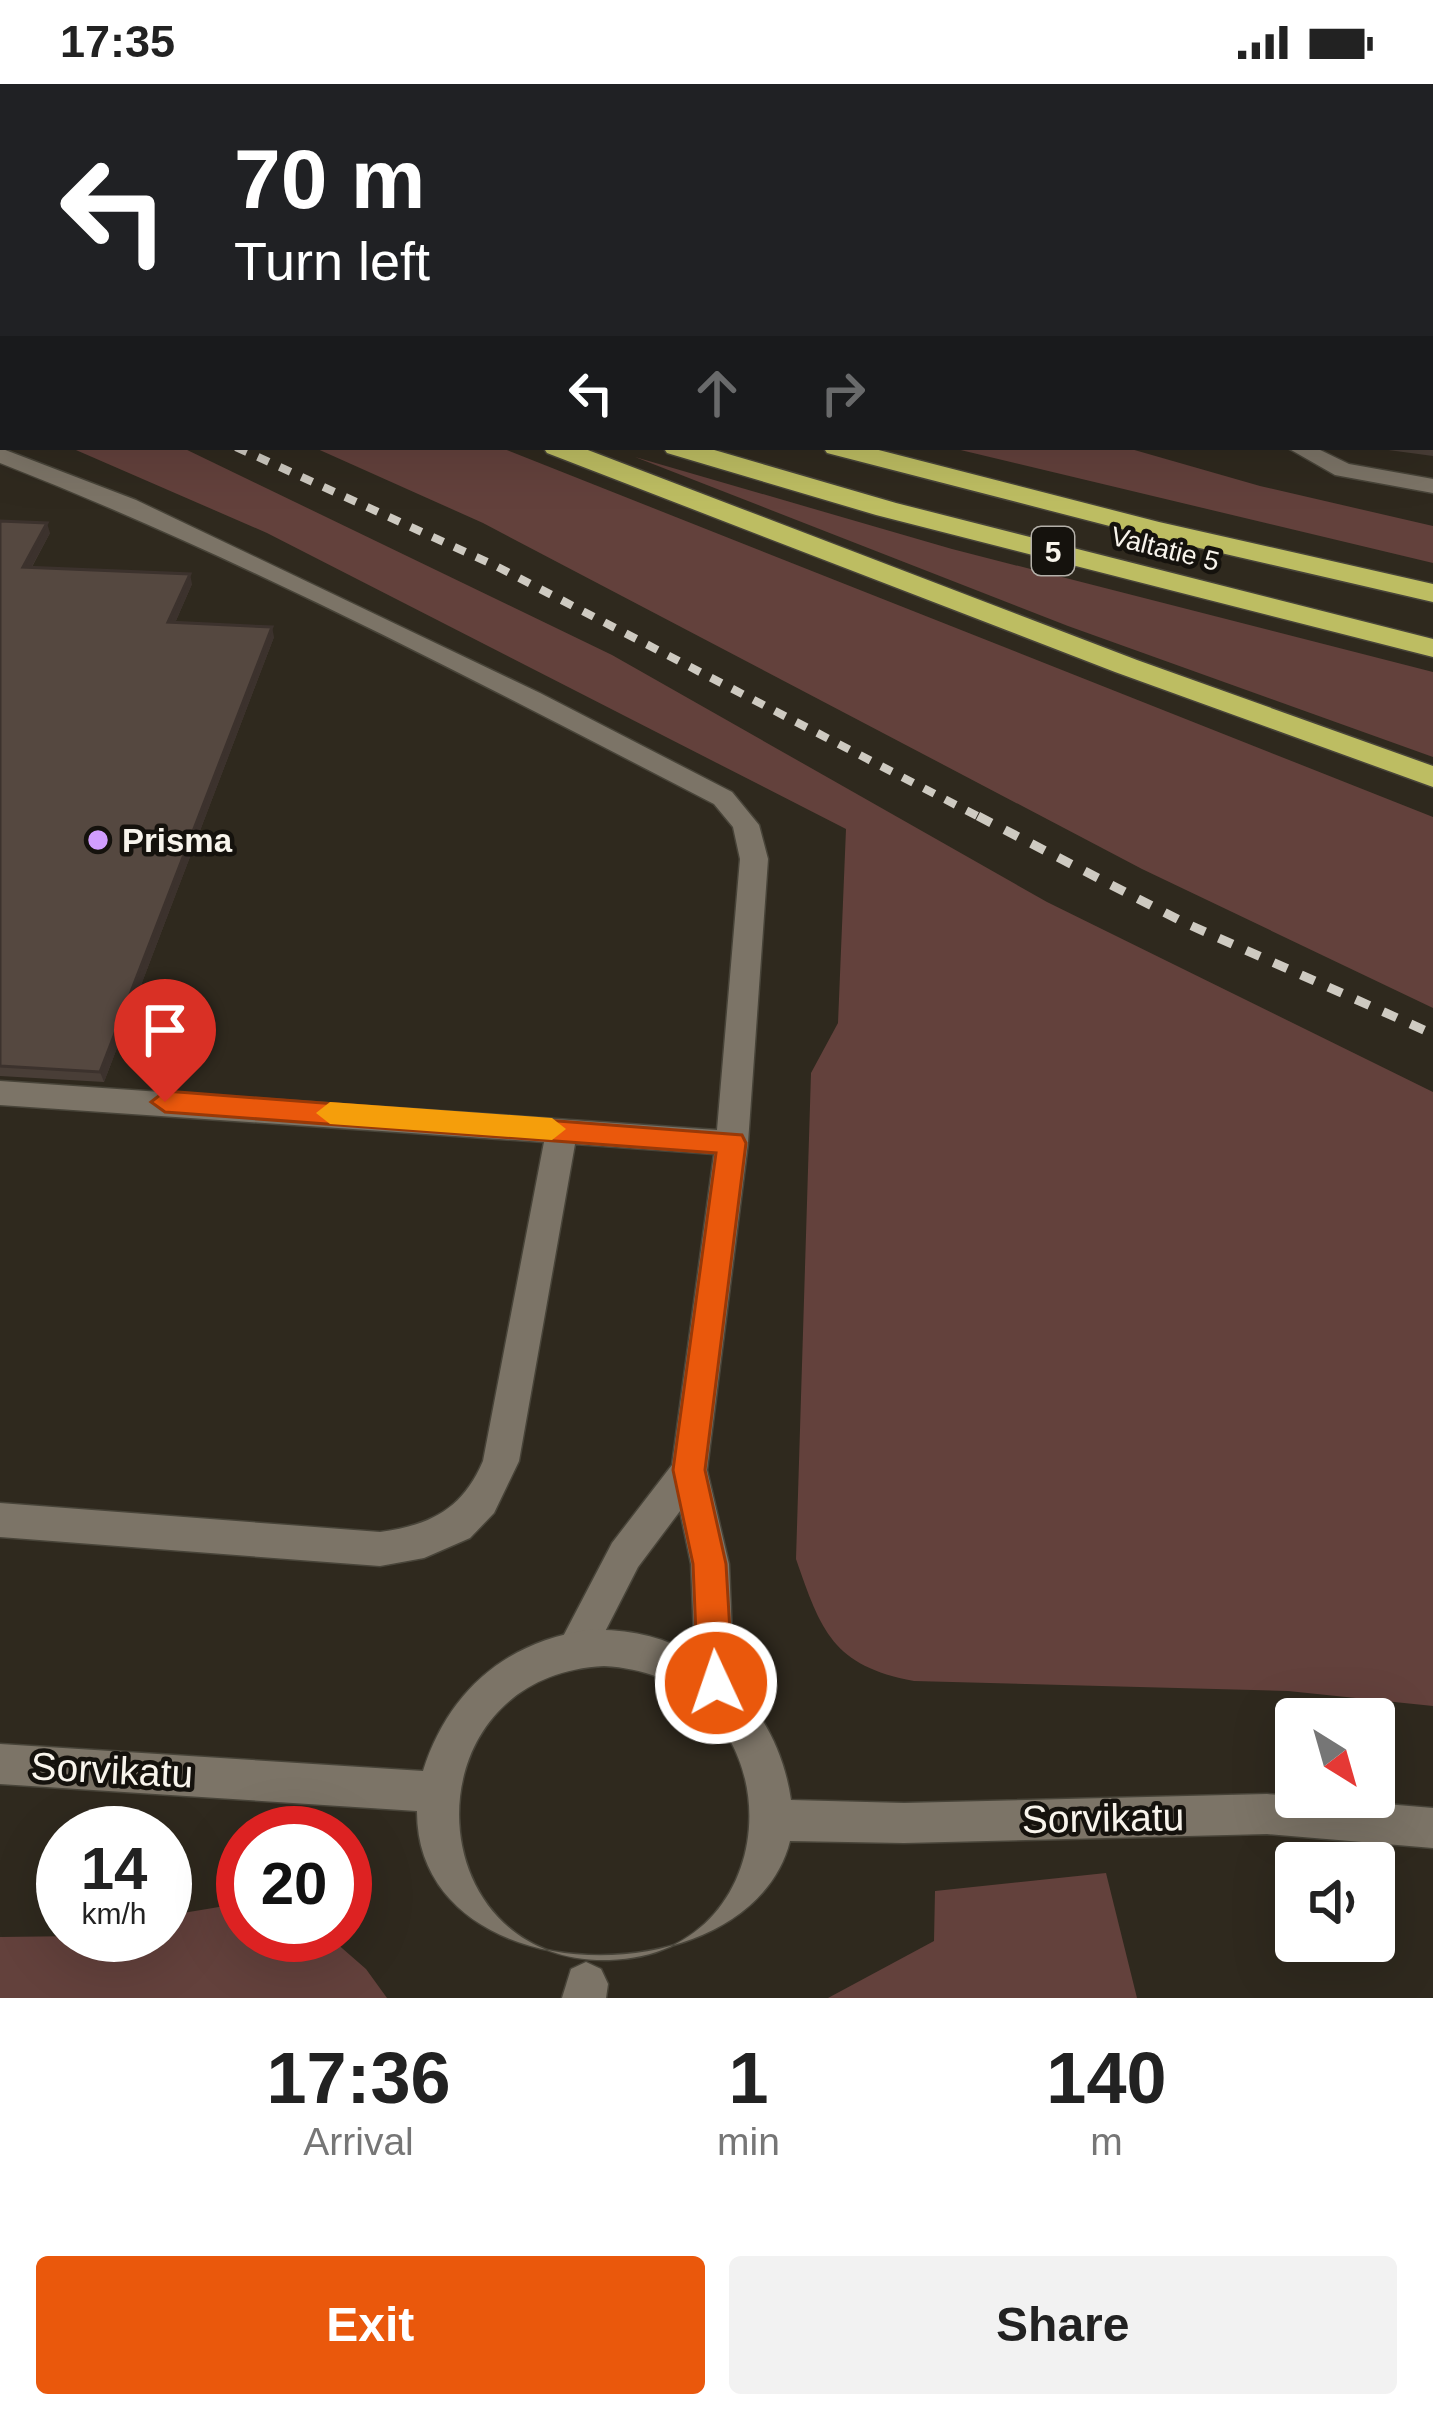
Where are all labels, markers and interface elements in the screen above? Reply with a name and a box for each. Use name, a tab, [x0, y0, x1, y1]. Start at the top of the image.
text: 17:35	[60, 16, 175, 67]
icon: left	[36, 132, 192, 288]
text: 70 m	[234, 132, 425, 226]
text: Turn left	[234, 231, 430, 291]
icon: left	[558, 360, 624, 426]
icon: ahead	[684, 360, 750, 426]
icon: right	[810, 360, 876, 426]
street label: Valtatie 5	[1108, 521, 1222, 577]
road number: 5	[1032, 527, 1074, 575]
place label: Prisma	[122, 822, 233, 859]
marker: Prisma	[85, 827, 111, 853]
pin	[114, 979, 216, 1102]
icon: arrive	[132, 997, 198, 1063]
position arrow	[653, 1620, 779, 1746]
north arrow	[1275, 1698, 1395, 1818]
map controls	[1275, 1698, 1395, 1962]
street label: Sorvikatu	[30, 1744, 194, 1796]
street label: Sorvikatu	[1021, 1795, 1185, 1841]
speed limit sign: 20	[216, 1806, 372, 1962]
text: 14	[81, 1835, 147, 1902]
button: sound	[1275, 1842, 1395, 1962]
text: km/h	[81, 1897, 147, 1930]
text: 17:36	[266, 2038, 451, 2118]
text: 1	[728, 2038, 769, 2118]
text: 140	[1046, 2038, 1167, 2118]
text: Arrival	[303, 2120, 414, 2163]
text: min	[717, 2120, 780, 2163]
text: m	[1090, 2120, 1123, 2163]
button: Exit	[36, 2256, 705, 2394]
button: Share	[729, 2256, 1397, 2394]

